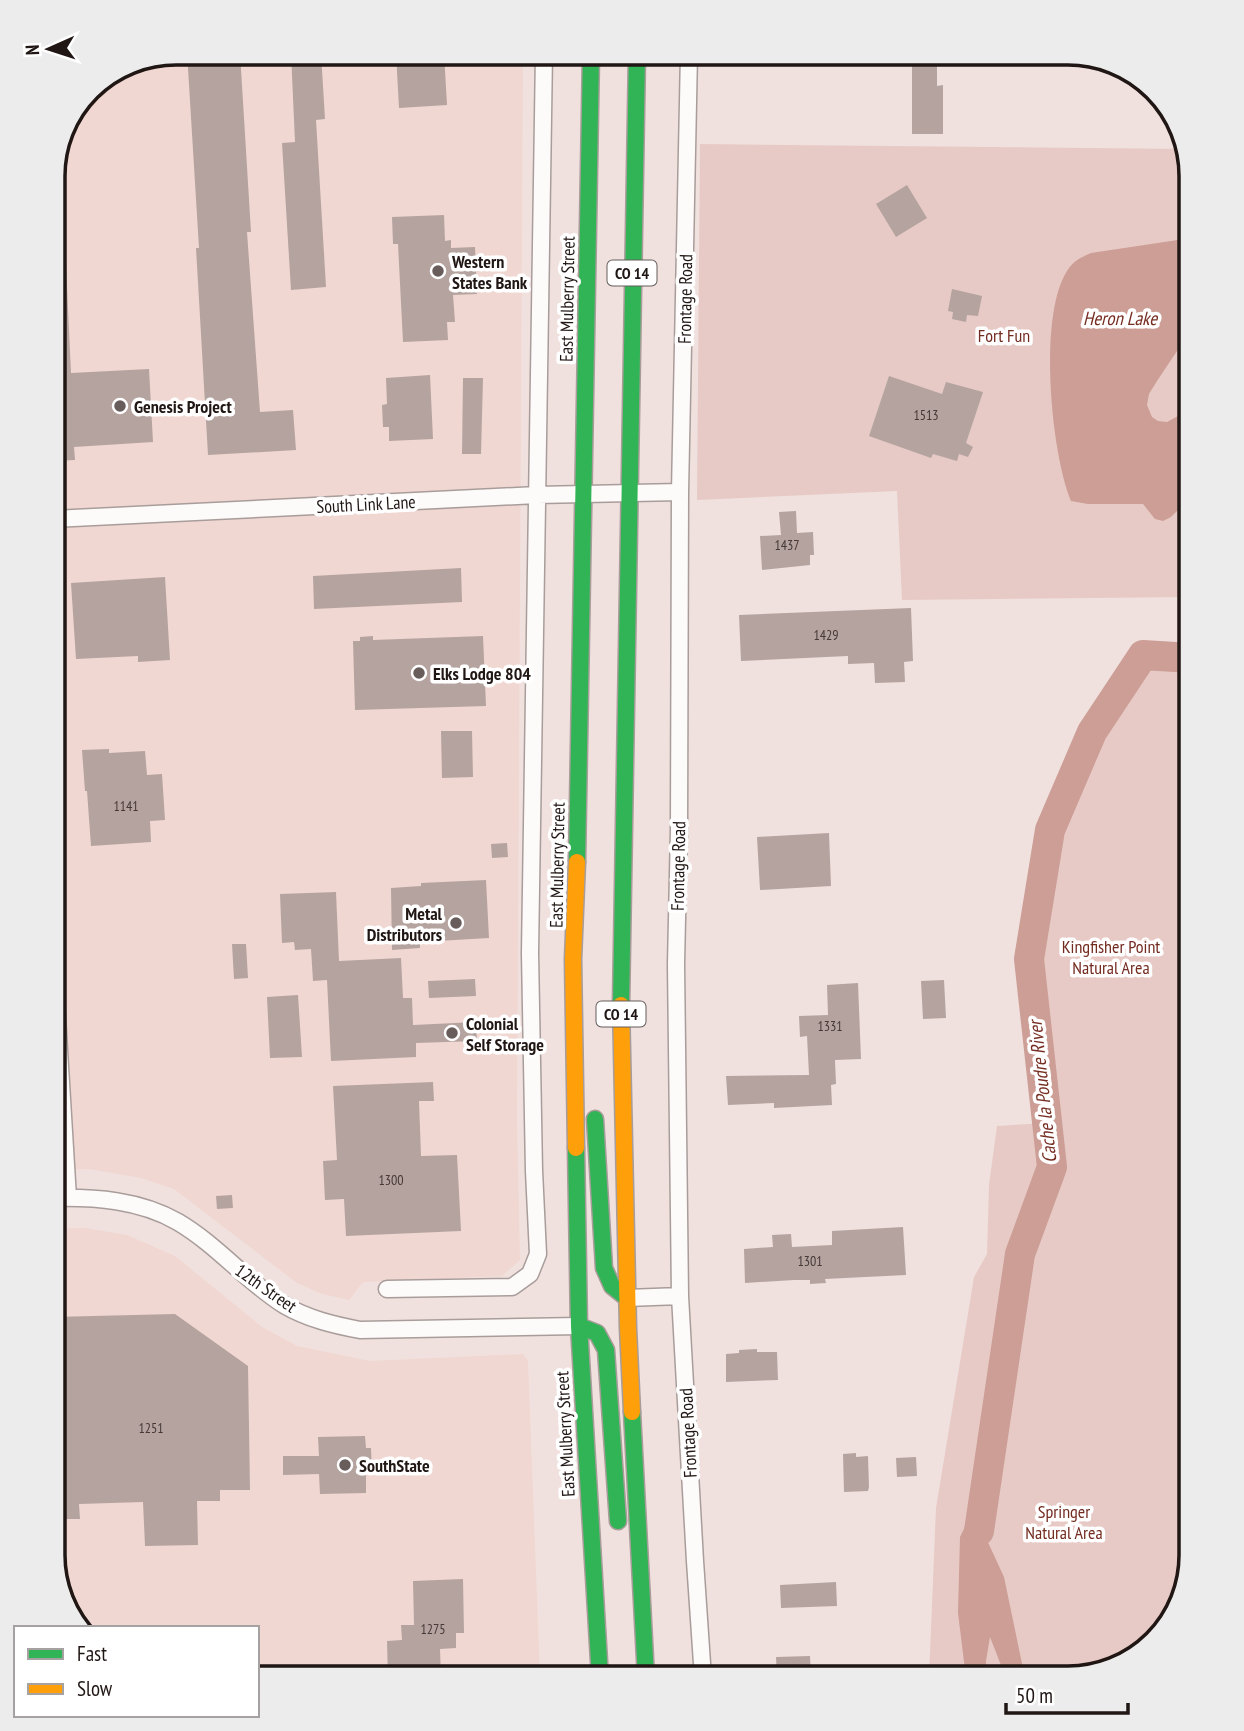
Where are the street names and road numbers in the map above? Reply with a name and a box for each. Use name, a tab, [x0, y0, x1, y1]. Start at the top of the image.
street label: East Mulberry Street	[554, 236, 580, 362]
street label: Frontage Road	[673, 254, 697, 344]
road number: CO 14	[608, 260, 656, 286]
street label: South Link Lane	[316, 490, 416, 518]
street label: East Mulberry Street	[544, 802, 570, 928]
street label: Frontage Road	[666, 821, 690, 911]
road number: CO 14	[596, 1002, 646, 1026]
street label: 12th Street	[231, 1258, 301, 1318]
street label: East Mulberry Street	[550, 1371, 580, 1497]
street label: Frontage Road	[674, 1387, 702, 1479]

